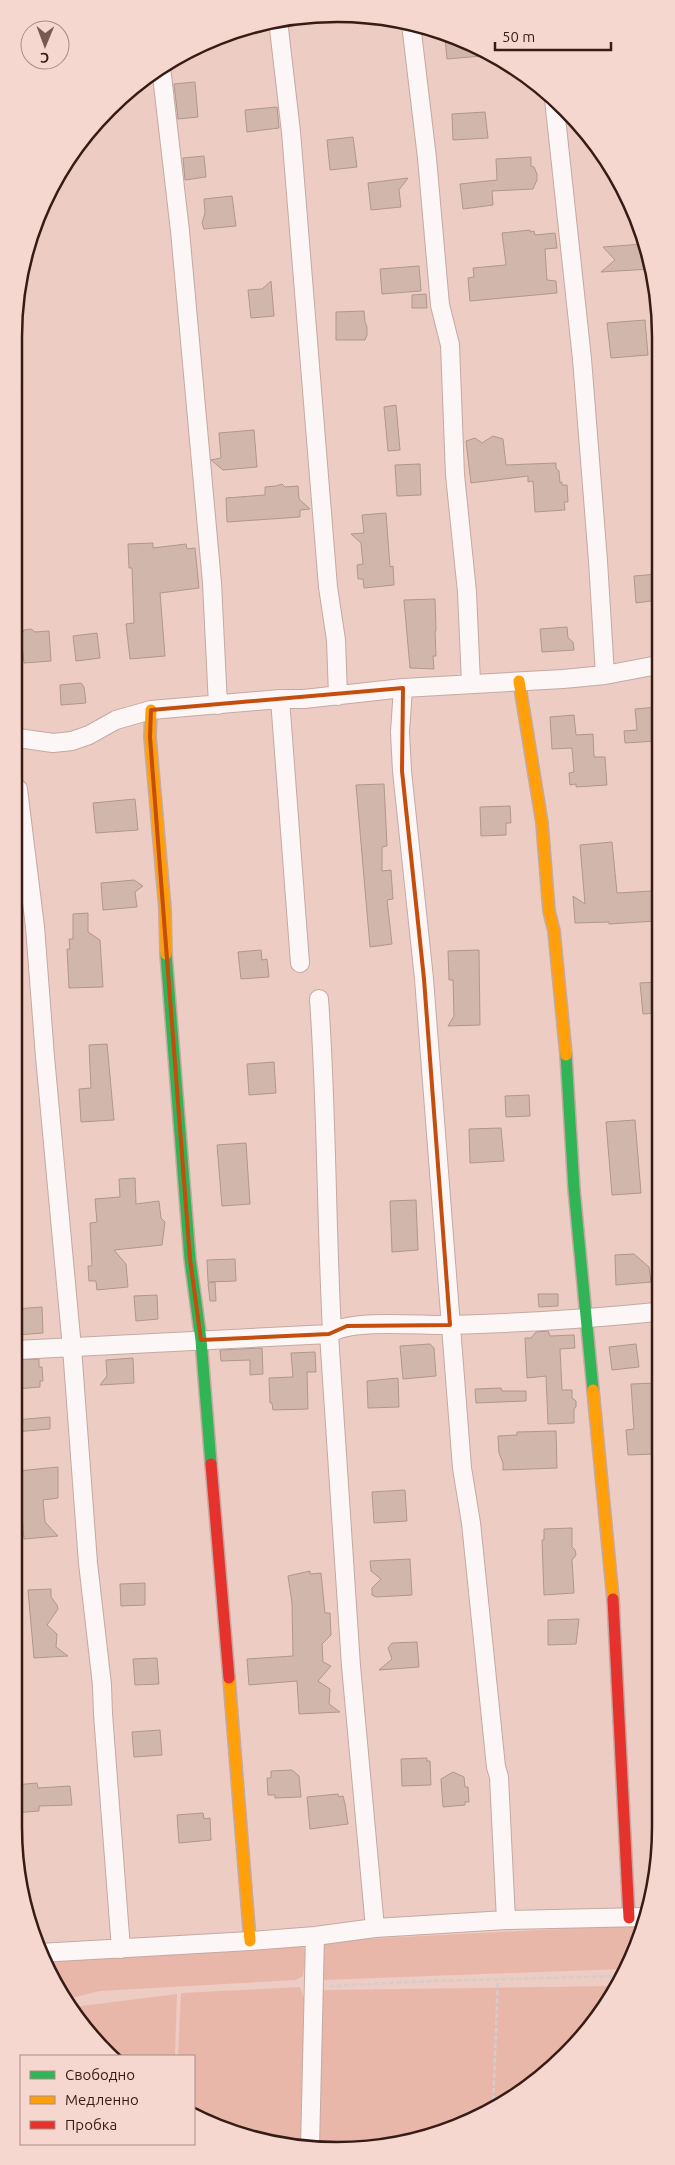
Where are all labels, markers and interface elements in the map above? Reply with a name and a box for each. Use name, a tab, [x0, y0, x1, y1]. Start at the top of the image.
north arrow	[20, 20, 70, 70]
scale bar	[495, 20, 611, 52]
text: 50 m	[502, 28, 535, 45]
text: С	[40, 50, 49, 66]
legend	[20, 2055, 195, 2145]
text: Свободно	[65, 2066, 135, 2083]
text: Медленно	[65, 2091, 139, 2108]
text: Пробка	[65, 2116, 117, 2133]

